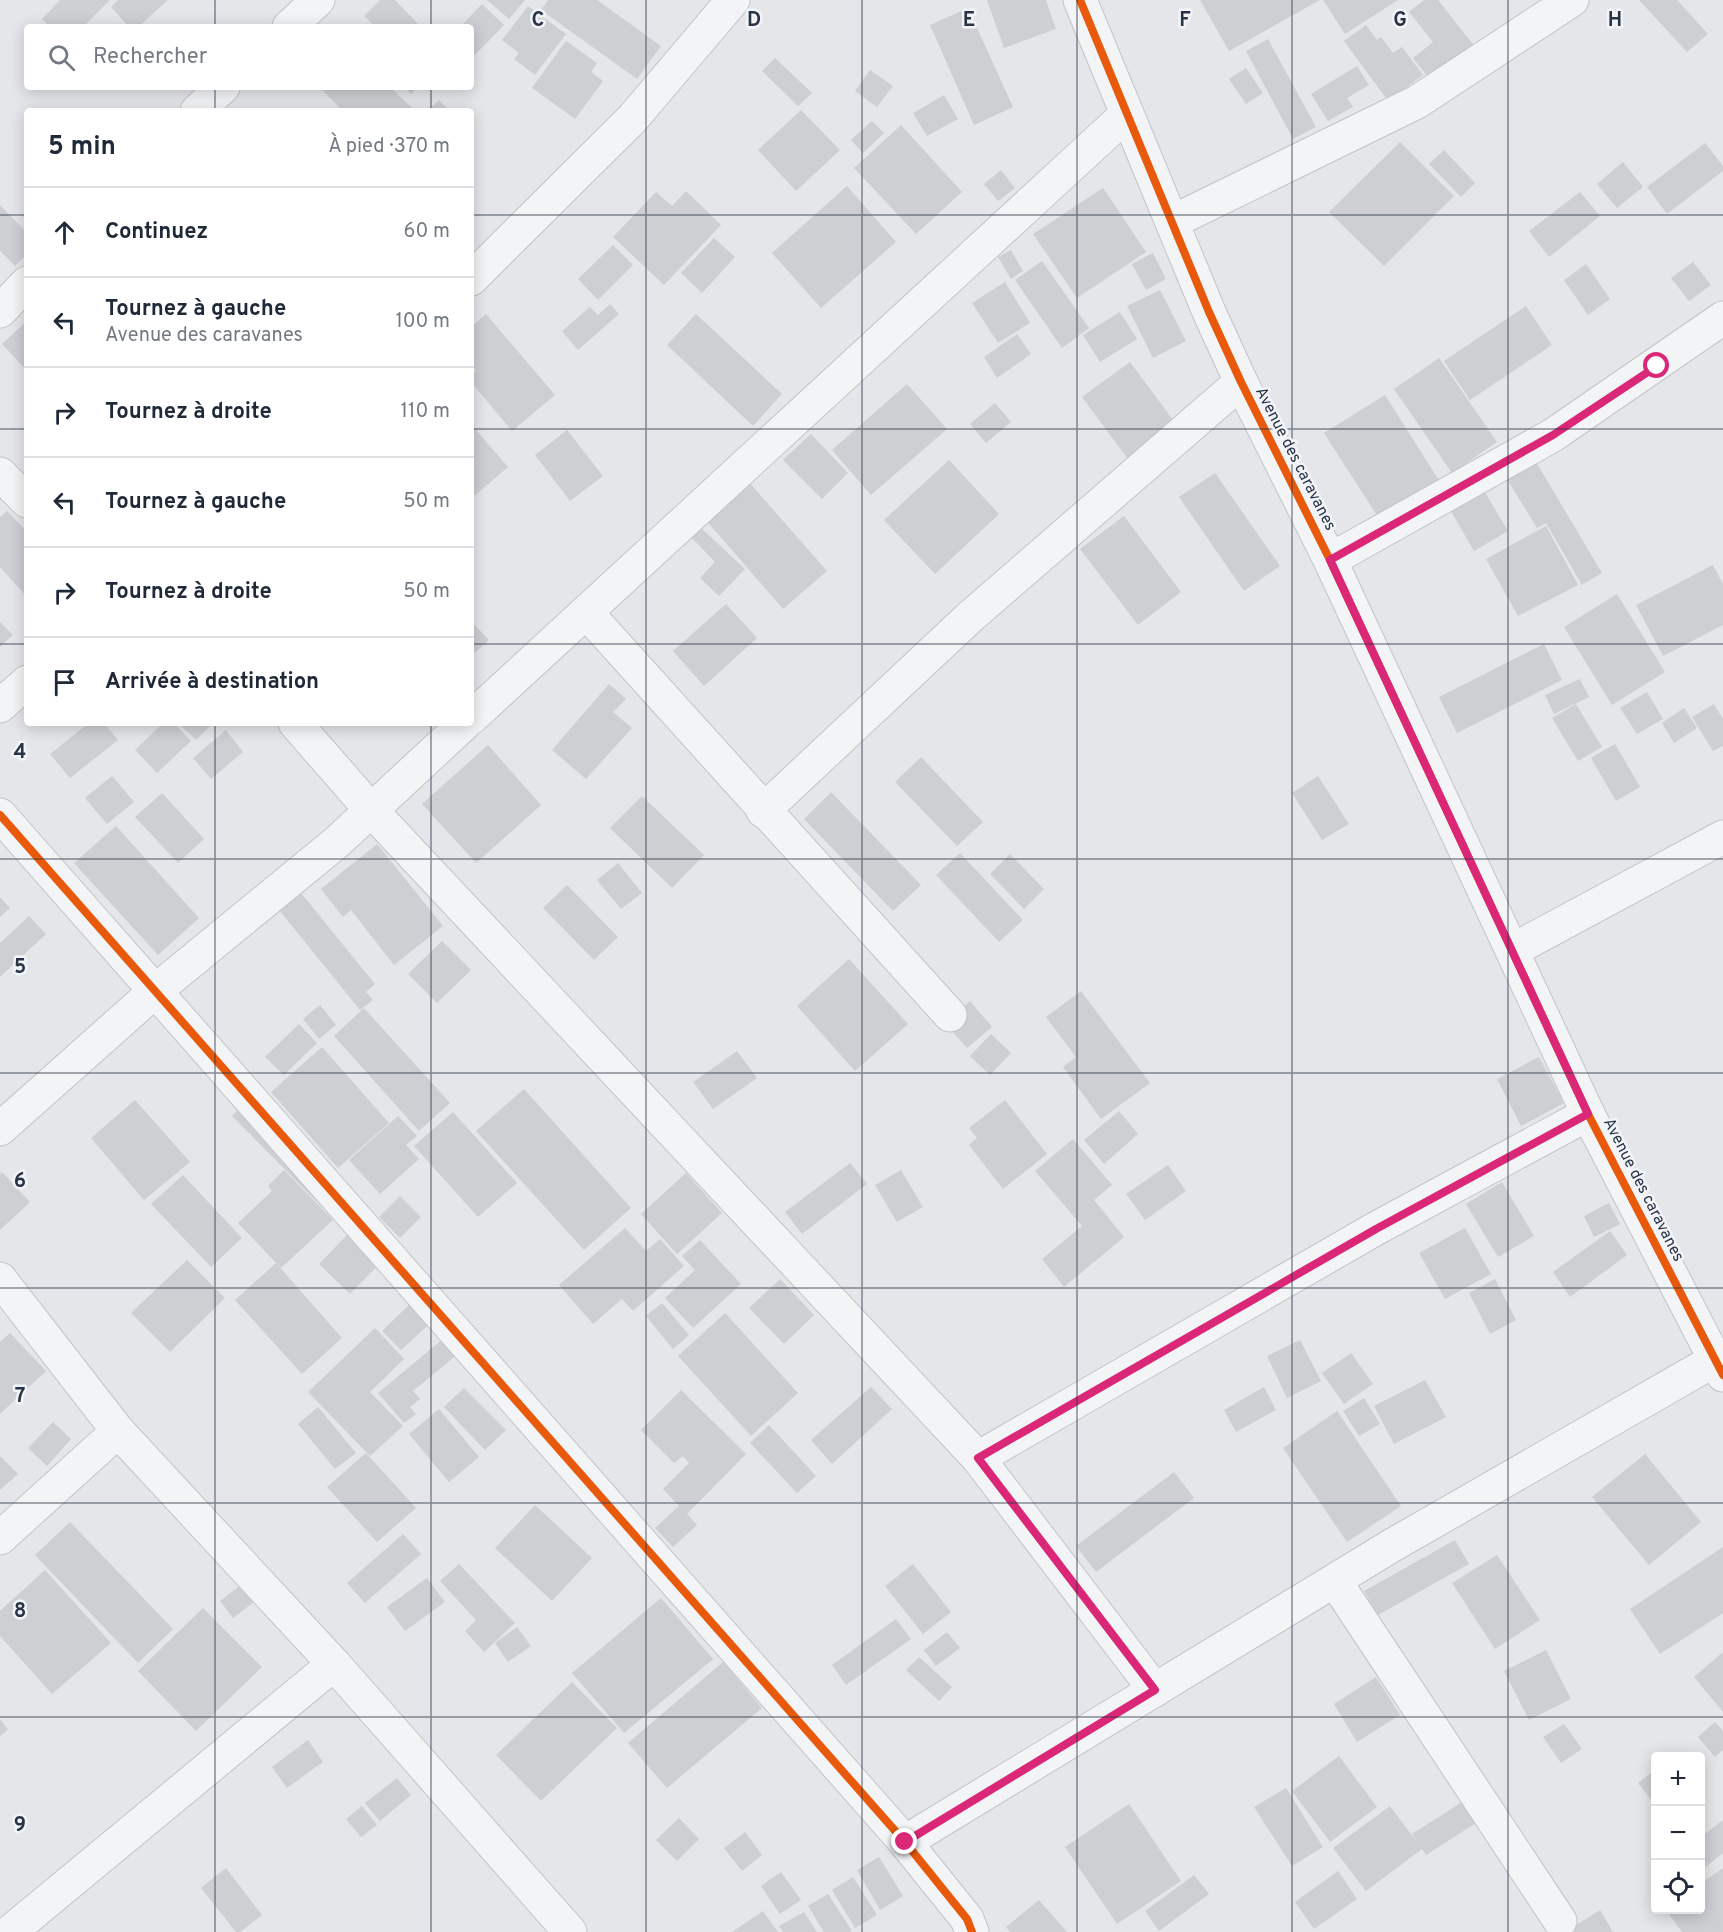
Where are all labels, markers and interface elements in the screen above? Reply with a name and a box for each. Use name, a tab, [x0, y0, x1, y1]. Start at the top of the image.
text: C	[532, 8, 544, 34]
text: D	[747, 8, 761, 34]
text: E	[963, 8, 975, 34]
text: F	[1179, 8, 1191, 34]
text: G	[1393, 8, 1407, 34]
text: H	[1608, 8, 1622, 34]
search box	[24, 24, 474, 90]
icon: search	[45, 41, 78, 74]
text: Rechercher	[93, 44, 207, 71]
text: 5 min	[48, 131, 116, 164]
text: À pied · 370 m	[328, 134, 450, 160]
icon: ahead	[48, 216, 81, 249]
text: Continuez	[105, 219, 208, 246]
text: 60 m	[404, 219, 450, 245]
text: Tournez à gauche	[105, 296, 286, 323]
icon: left	[48, 306, 81, 339]
text: 100 m	[395, 309, 450, 335]
text: Avenue des caravanes	[105, 323, 303, 349]
route start	[1643, 352, 1669, 378]
street label: Avenue des caravanes	[1250, 384, 1340, 534]
icon: right	[48, 396, 81, 429]
text: Tournez à droite	[105, 399, 272, 426]
text: 110 m	[401, 399, 450, 425]
icon: left	[48, 486, 81, 519]
text: Tournez à gauche	[105, 489, 286, 516]
text: 50 m	[403, 489, 450, 515]
icon: right	[48, 576, 81, 609]
text: Tournez à droite	[105, 579, 272, 606]
text: 50 m	[403, 579, 450, 605]
icon: arrive	[48, 666, 81, 699]
text: Arrivée à destination	[105, 669, 319, 696]
text: 4	[14, 740, 26, 766]
text: 5	[14, 955, 26, 981]
street label: Avenue des caravanes	[1598, 1115, 1688, 1265]
text: 6	[14, 1169, 26, 1195]
text: 7	[15, 1384, 25, 1410]
text: 8	[14, 1599, 26, 1625]
map controls	[1651, 1752, 1705, 1914]
button: +	[1651, 1752, 1705, 1806]
button: −	[1651, 1806, 1705, 1860]
text: 9	[14, 1813, 26, 1839]
route end	[891, 1828, 917, 1854]
button: locate	[1651, 1860, 1705, 1914]

